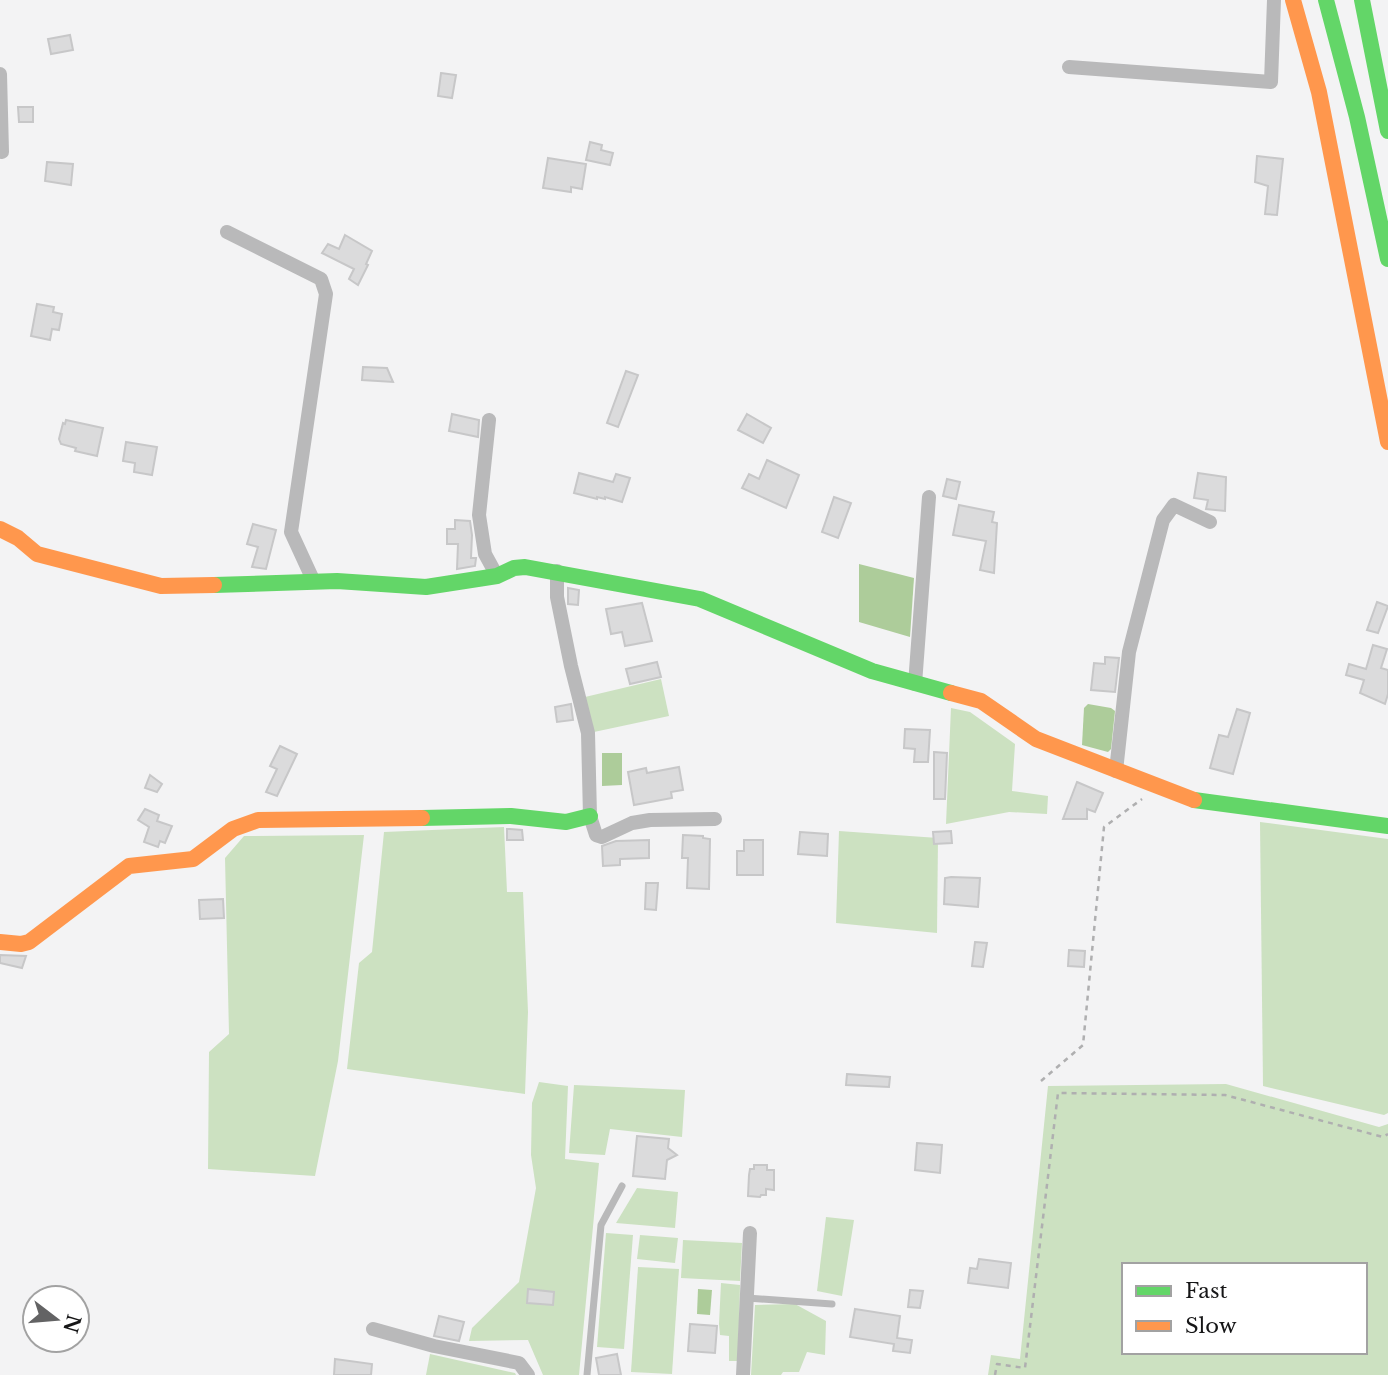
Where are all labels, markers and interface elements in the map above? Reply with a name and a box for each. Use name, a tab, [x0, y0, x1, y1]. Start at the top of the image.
legend	[1122, 1263, 1367, 1354]
text: Fast	[1185, 1278, 1227, 1304]
north arrow	[21, 1284, 91, 1354]
text: N	[58, 1312, 85, 1335]
text: Slow	[1185, 1313, 1237, 1339]

